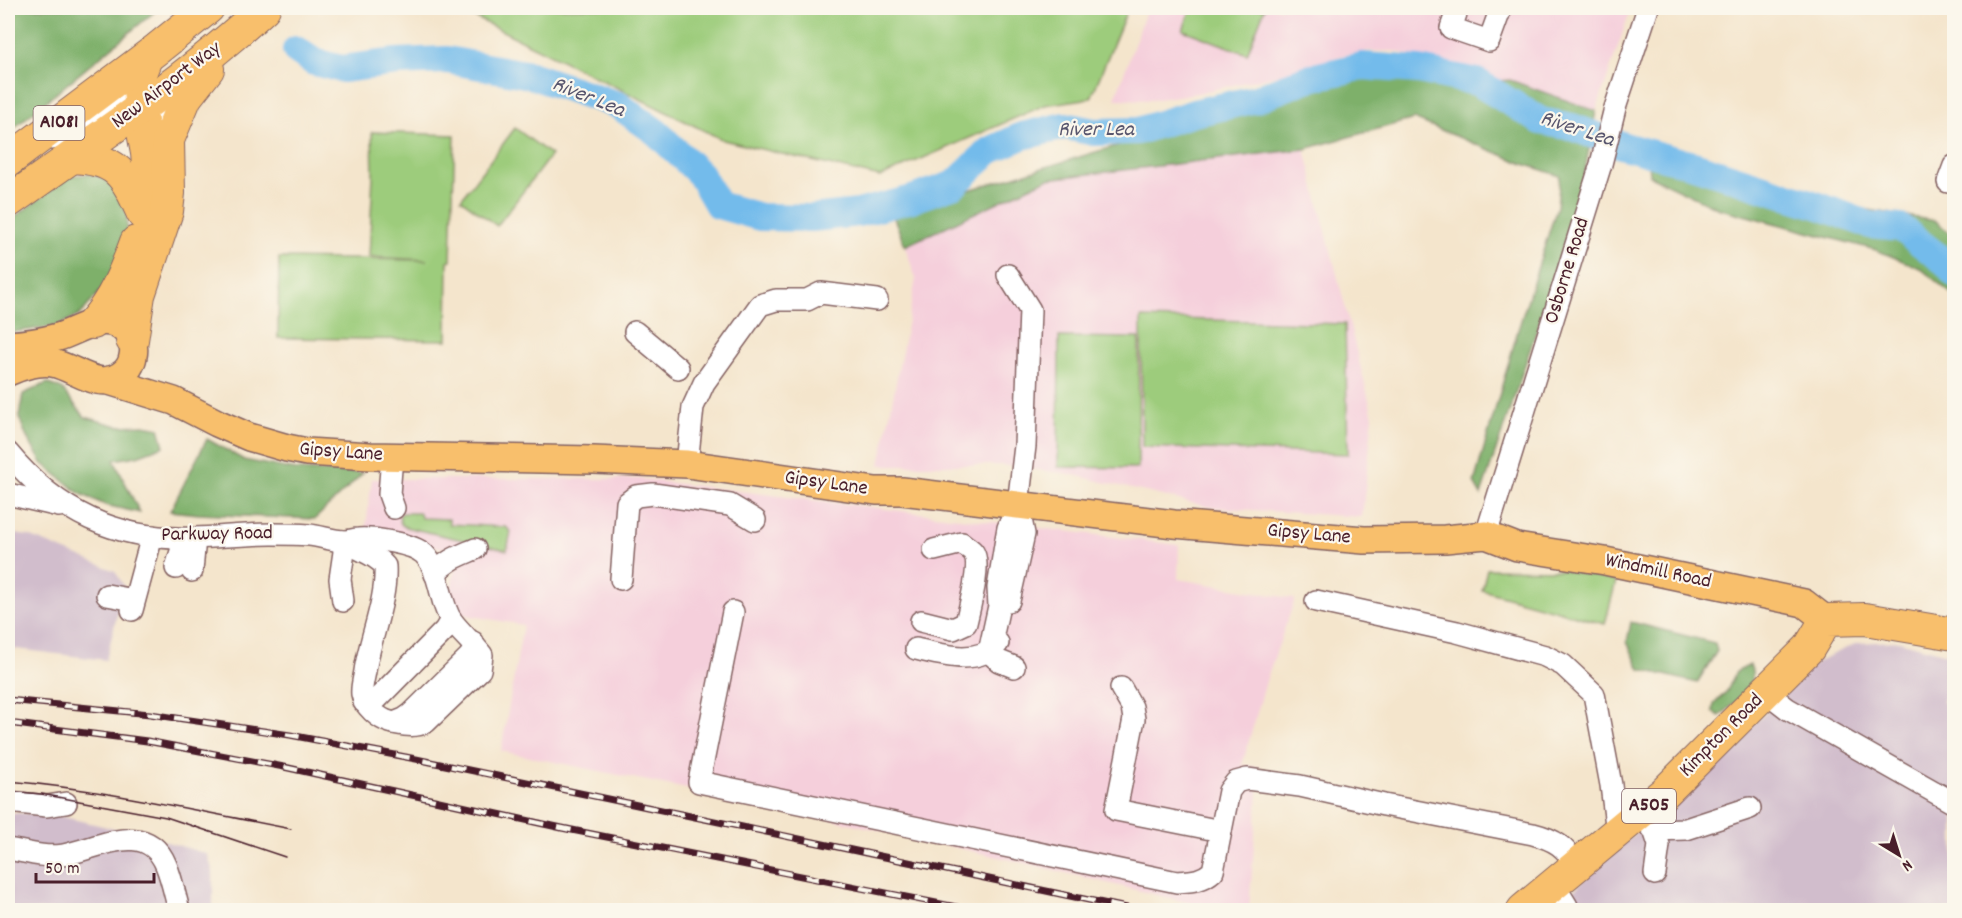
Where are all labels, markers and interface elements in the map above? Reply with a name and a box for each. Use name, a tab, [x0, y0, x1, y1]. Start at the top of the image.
street label: New Airport Way	[106, 34, 229, 137]
water label: River Lea	[547, 69, 630, 127]
water label: River Lea	[1536, 104, 1619, 157]
road number: A1081	[34, 106, 84, 140]
water label: River Lea	[1058, 115, 1136, 146]
street label: Osborne Road	[1538, 214, 1598, 328]
street label: Gipsy Lane	[298, 435, 384, 471]
street label: Gipsy Lane	[782, 463, 870, 505]
street label: Gipsy Lane	[1266, 516, 1352, 554]
street label: Parkway Road	[161, 519, 273, 551]
street label: Windmill Road	[1602, 546, 1714, 598]
street label: Kimpton Road	[1673, 687, 1771, 785]
road number: A505	[1622, 789, 1676, 823]
north arrow	[1869, 825, 1929, 885]
scale bar	[36, 846, 154, 884]
text: N	[1896, 853, 1917, 876]
text: 50 m	[45, 857, 80, 882]

